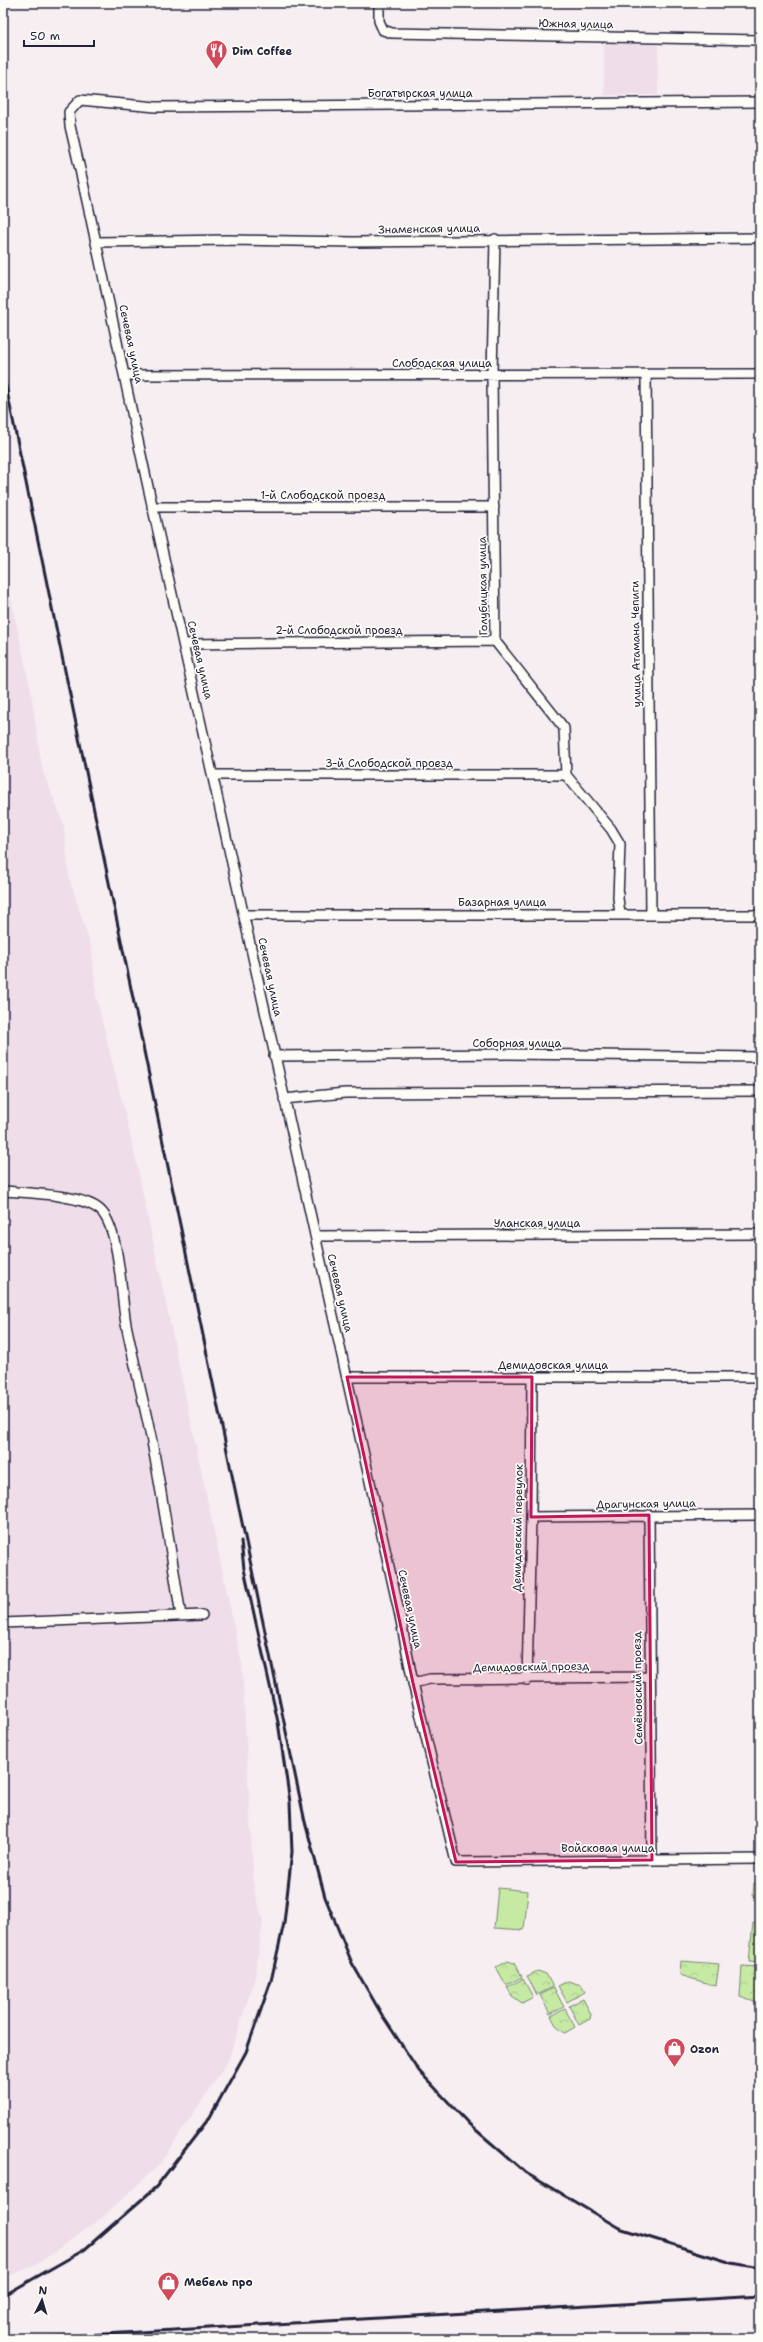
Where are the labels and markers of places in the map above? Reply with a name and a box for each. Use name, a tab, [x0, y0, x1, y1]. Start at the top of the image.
restaurant icon: Dim Coffee	[203, 38, 229, 71]
place label: Dim Coffee	[232, 44, 293, 59]
shop icon: Ozon	[661, 2036, 687, 2069]
place label: Ozon	[690, 2042, 720, 2057]
shop icon: Мебель про	[156, 2269, 182, 2302]
place label: Мебель про	[184, 2275, 253, 2290]

